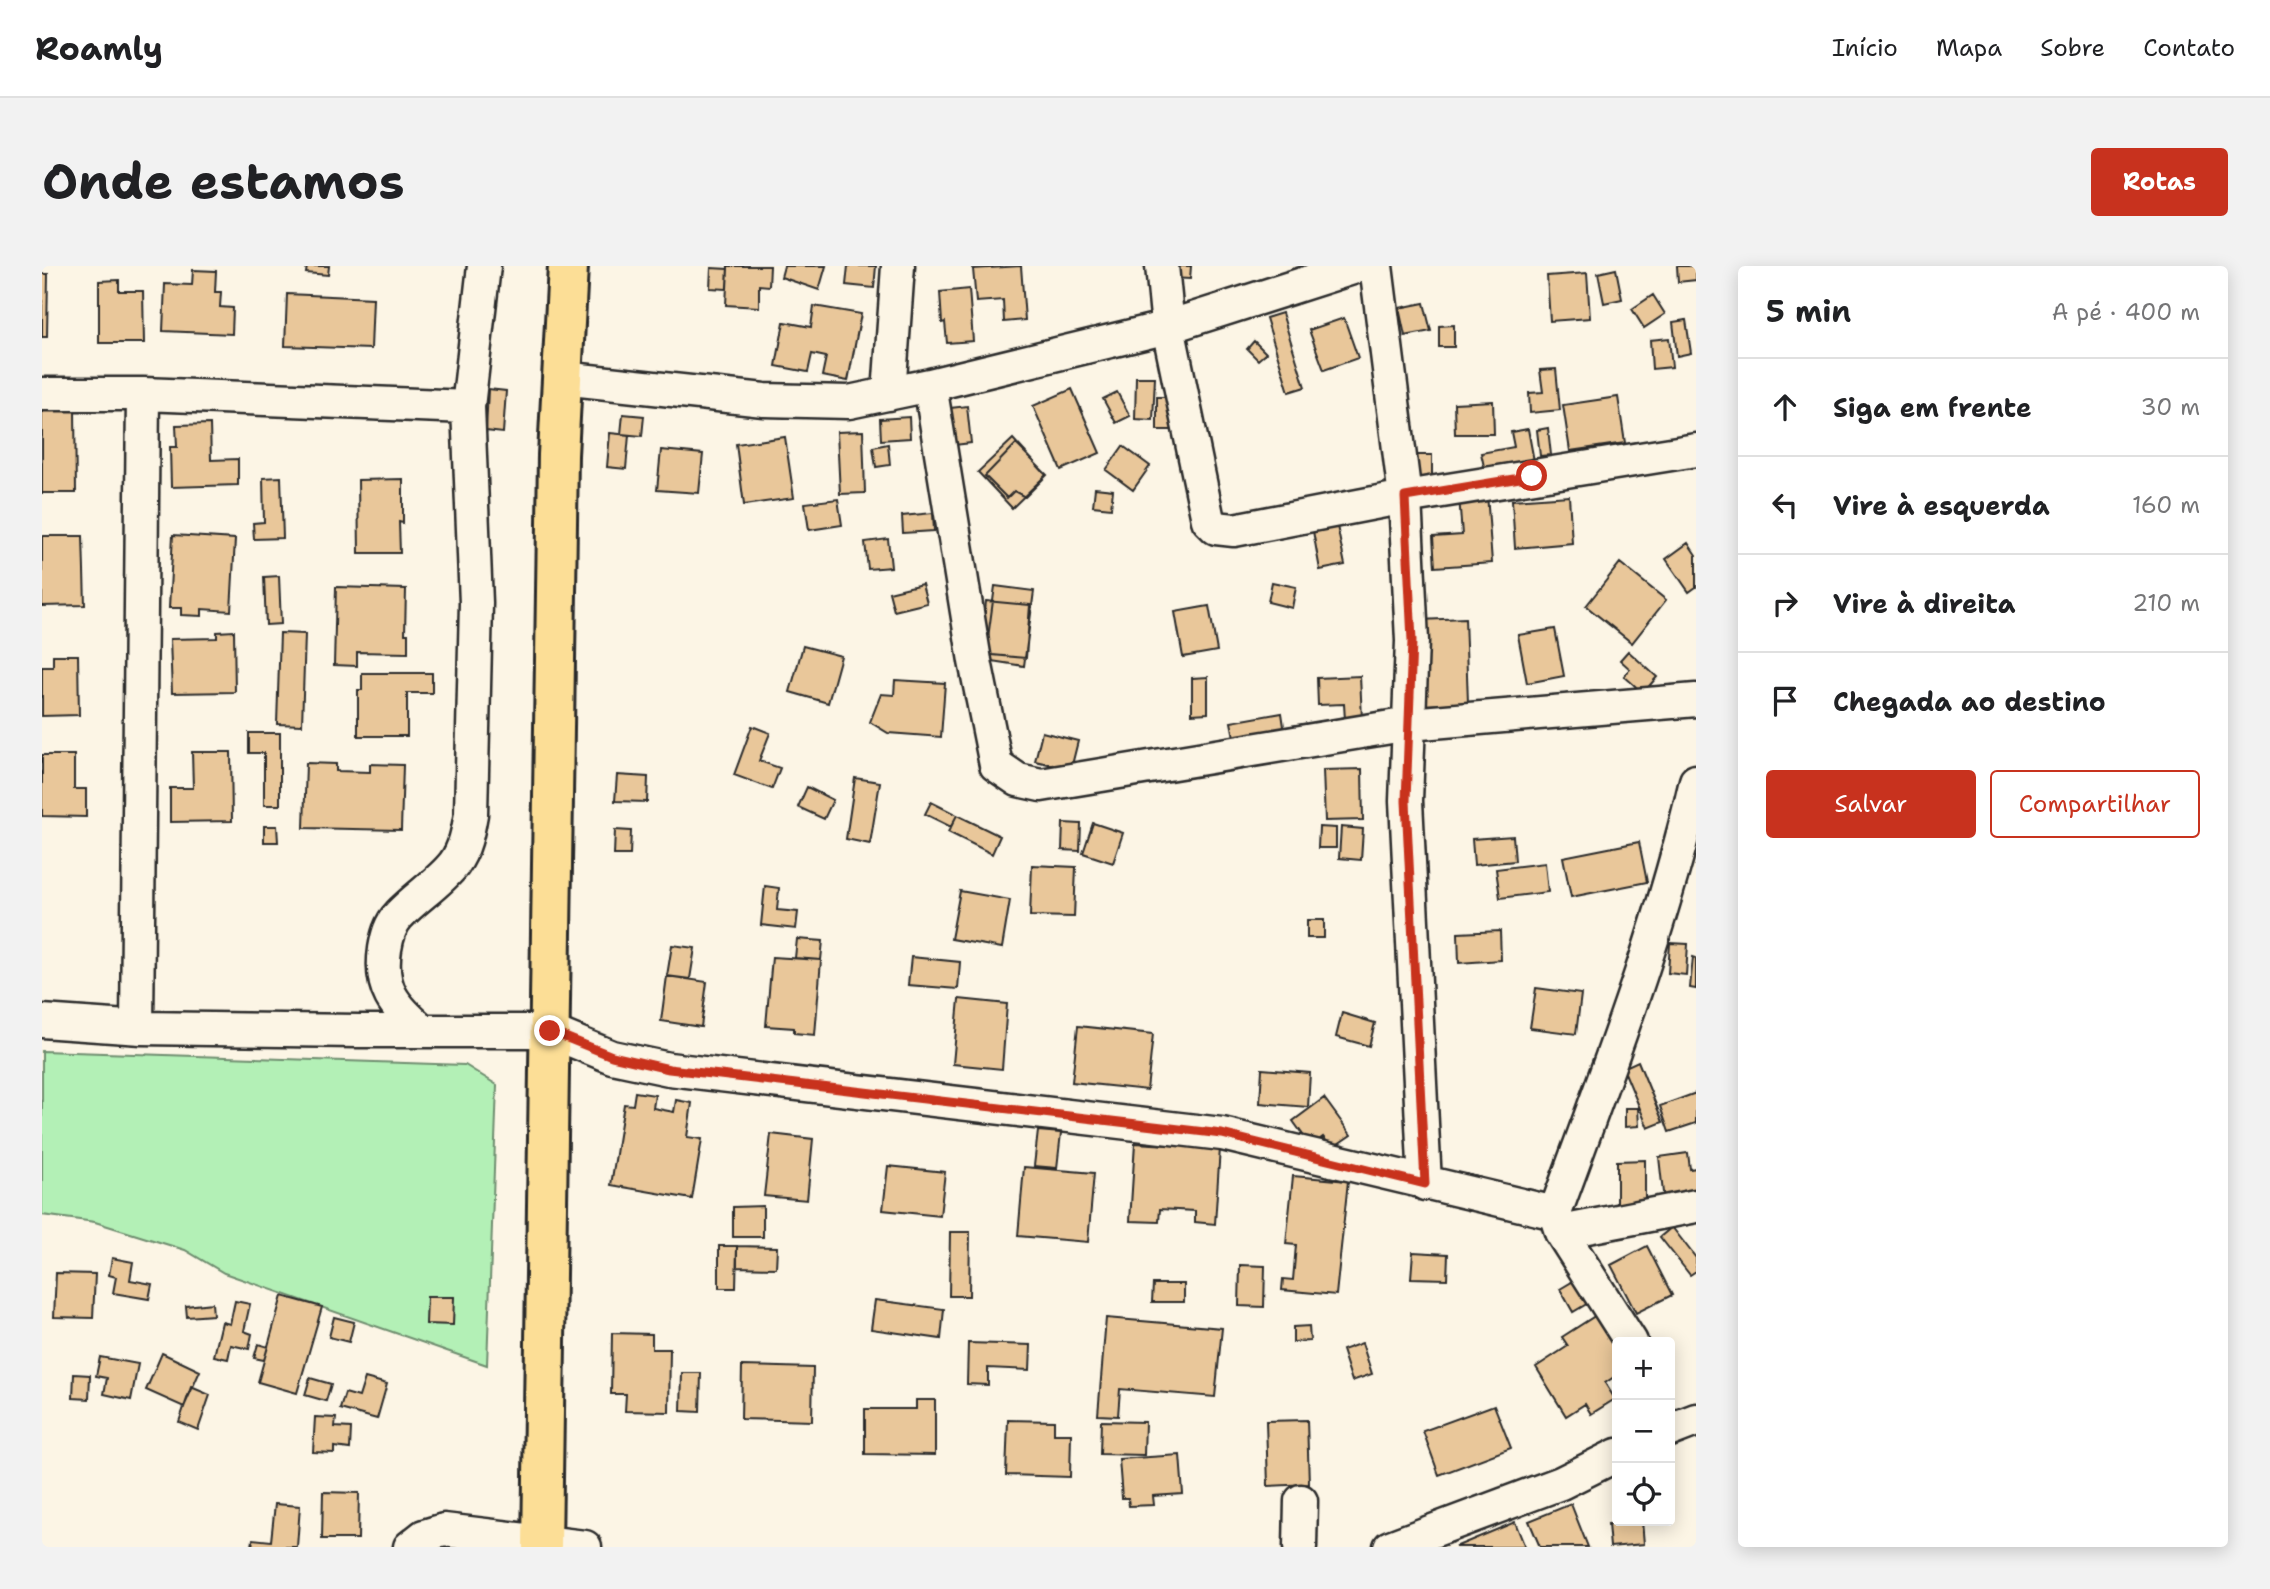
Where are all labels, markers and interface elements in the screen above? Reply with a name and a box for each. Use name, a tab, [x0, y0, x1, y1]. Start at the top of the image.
text: Roamly	[35, 26, 163, 71]
text: Início	[1832, 32, 1898, 64]
text: Mapa	[1936, 32, 2002, 64]
text: Sobre	[2040, 32, 2105, 64]
text: Contato	[2143, 32, 2235, 64]
button: Rotas	[2091, 148, 2228, 216]
text: Onde estamos	[42, 149, 405, 215]
text: 5 min	[1766, 291, 1851, 332]
text: A pé · 400 m	[2052, 297, 2200, 327]
icon: ahead	[1766, 388, 1804, 426]
text: Siga em frente	[1833, 390, 2032, 425]
text: 30 m	[2141, 392, 2200, 422]
route start	[1516, 460, 1547, 491]
icon: left	[1766, 486, 1804, 524]
text: Vire à esquerda	[1833, 488, 2050, 523]
text: 160 m	[2132, 490, 2200, 520]
icon: right	[1766, 584, 1804, 622]
text: Vire à direita	[1833, 586, 2015, 621]
text: 210 m	[2132, 588, 2200, 618]
icon: arrive	[1766, 682, 1804, 720]
text: Chegada ao destino	[1833, 684, 2106, 719]
button: Salvar	[1766, 770, 1976, 838]
button: Compartilhar	[1990, 770, 2200, 838]
route end	[534, 1015, 565, 1046]
map controls	[1612, 1337, 1675, 1526]
button: +	[1612, 1337, 1675, 1400]
button: −	[1612, 1400, 1675, 1463]
button: locate	[1612, 1463, 1675, 1526]

